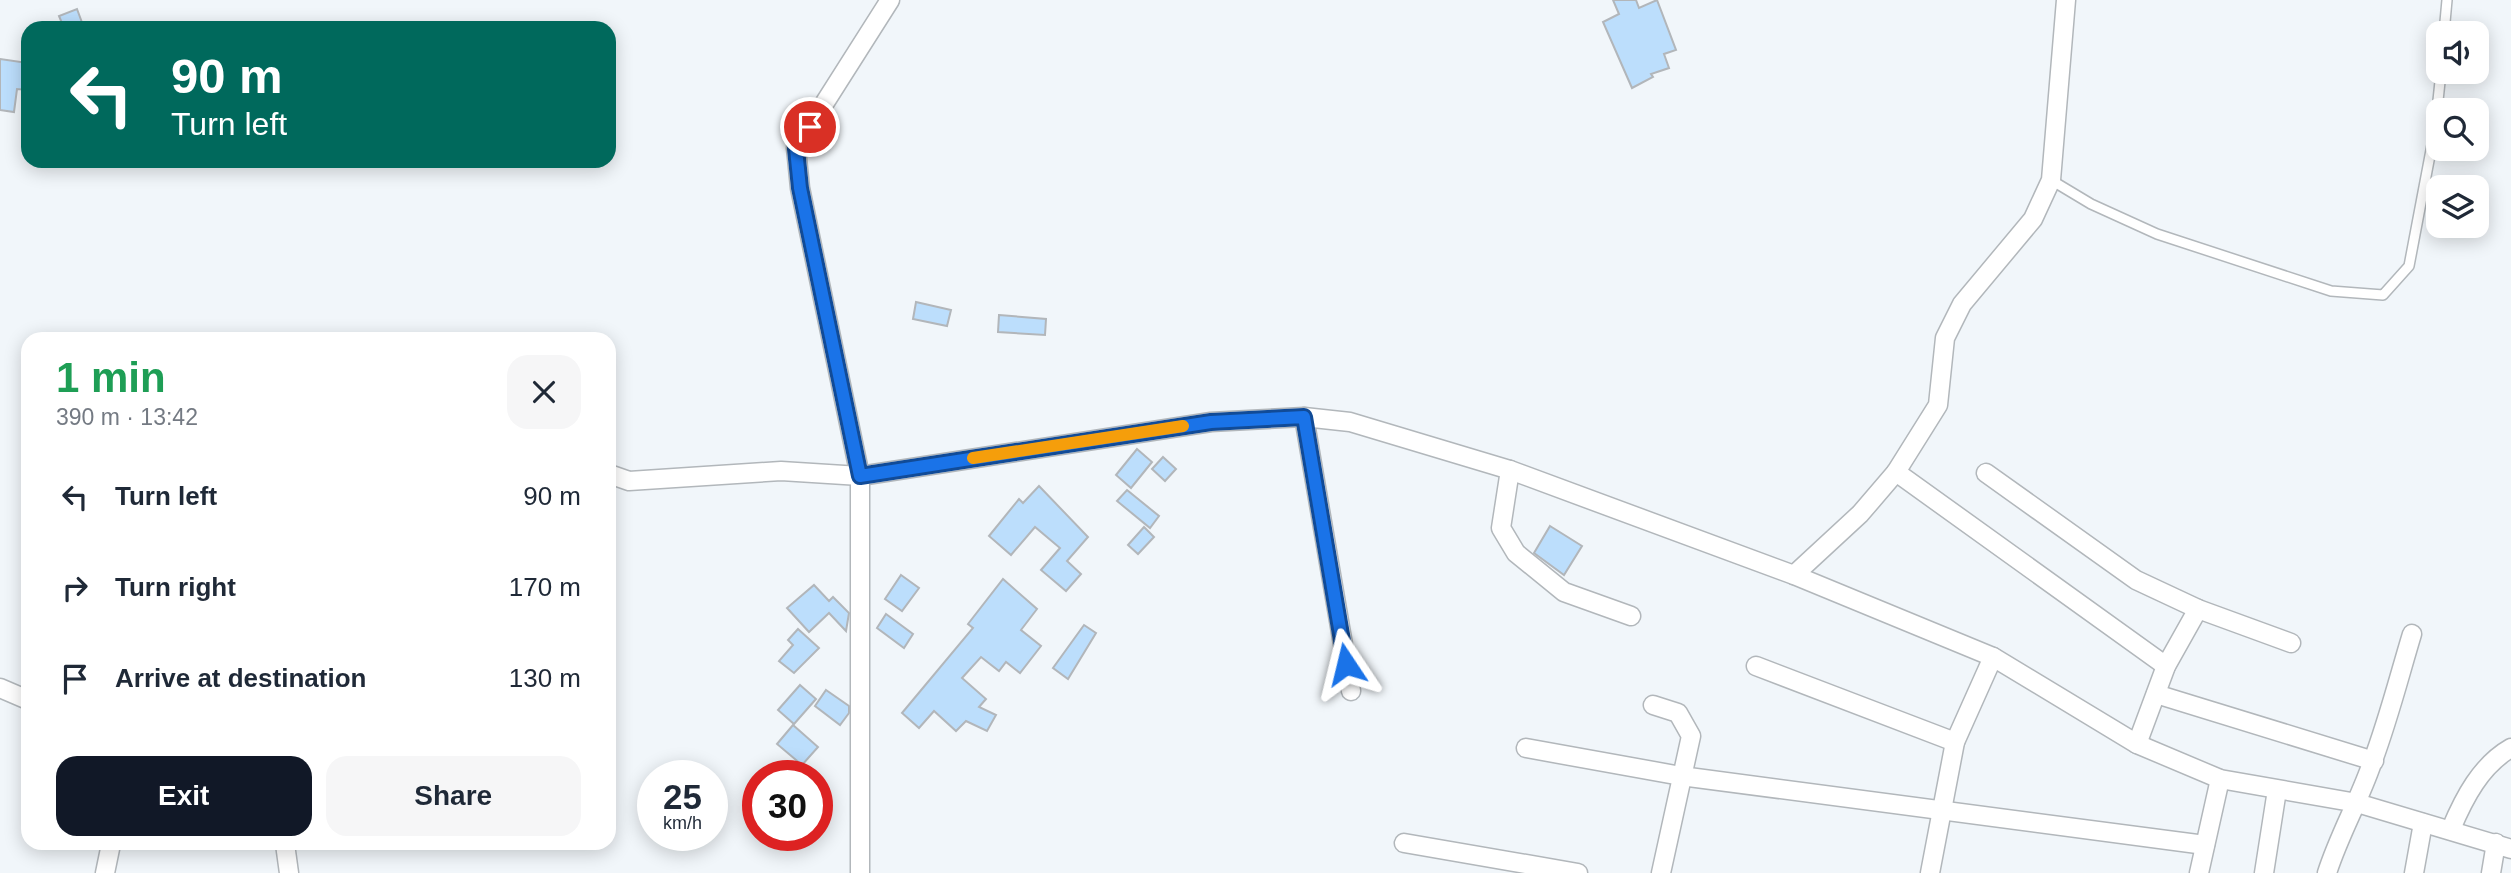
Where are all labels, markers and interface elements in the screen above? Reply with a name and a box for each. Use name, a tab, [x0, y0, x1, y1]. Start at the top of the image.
map controls	[2426, 21, 2489, 238]
button: sound	[2426, 21, 2489, 84]
icon: left	[56, 49, 147, 140]
text: 90 m	[171, 49, 283, 103]
pin	[780, 97, 840, 157]
button: search	[2426, 98, 2489, 161]
text: Turn left	[171, 106, 287, 142]
icon: arrive	[791, 108, 829, 146]
button: layers	[2426, 175, 2489, 238]
text: 1 min	[56, 354, 166, 401]
button: close	[507, 355, 581, 429]
text: 390 m · 13:42	[56, 404, 198, 430]
icon: left	[56, 478, 94, 516]
text: Turn left	[115, 481, 217, 511]
text: 90 m	[523, 481, 581, 511]
icon: right	[56, 569, 94, 607]
text: Turn right	[115, 572, 236, 602]
text: 170 m	[509, 572, 581, 602]
position arrow	[1309, 627, 1383, 701]
icon: arrive	[56, 660, 94, 698]
text: Arrive at destination	[115, 663, 366, 693]
text: 130 m	[509, 663, 581, 693]
button: Exit	[56, 756, 312, 836]
button: Share	[326, 756, 581, 836]
speed limit sign: 30	[742, 760, 833, 851]
text: 25	[663, 777, 702, 816]
text: km/h	[663, 813, 702, 833]

